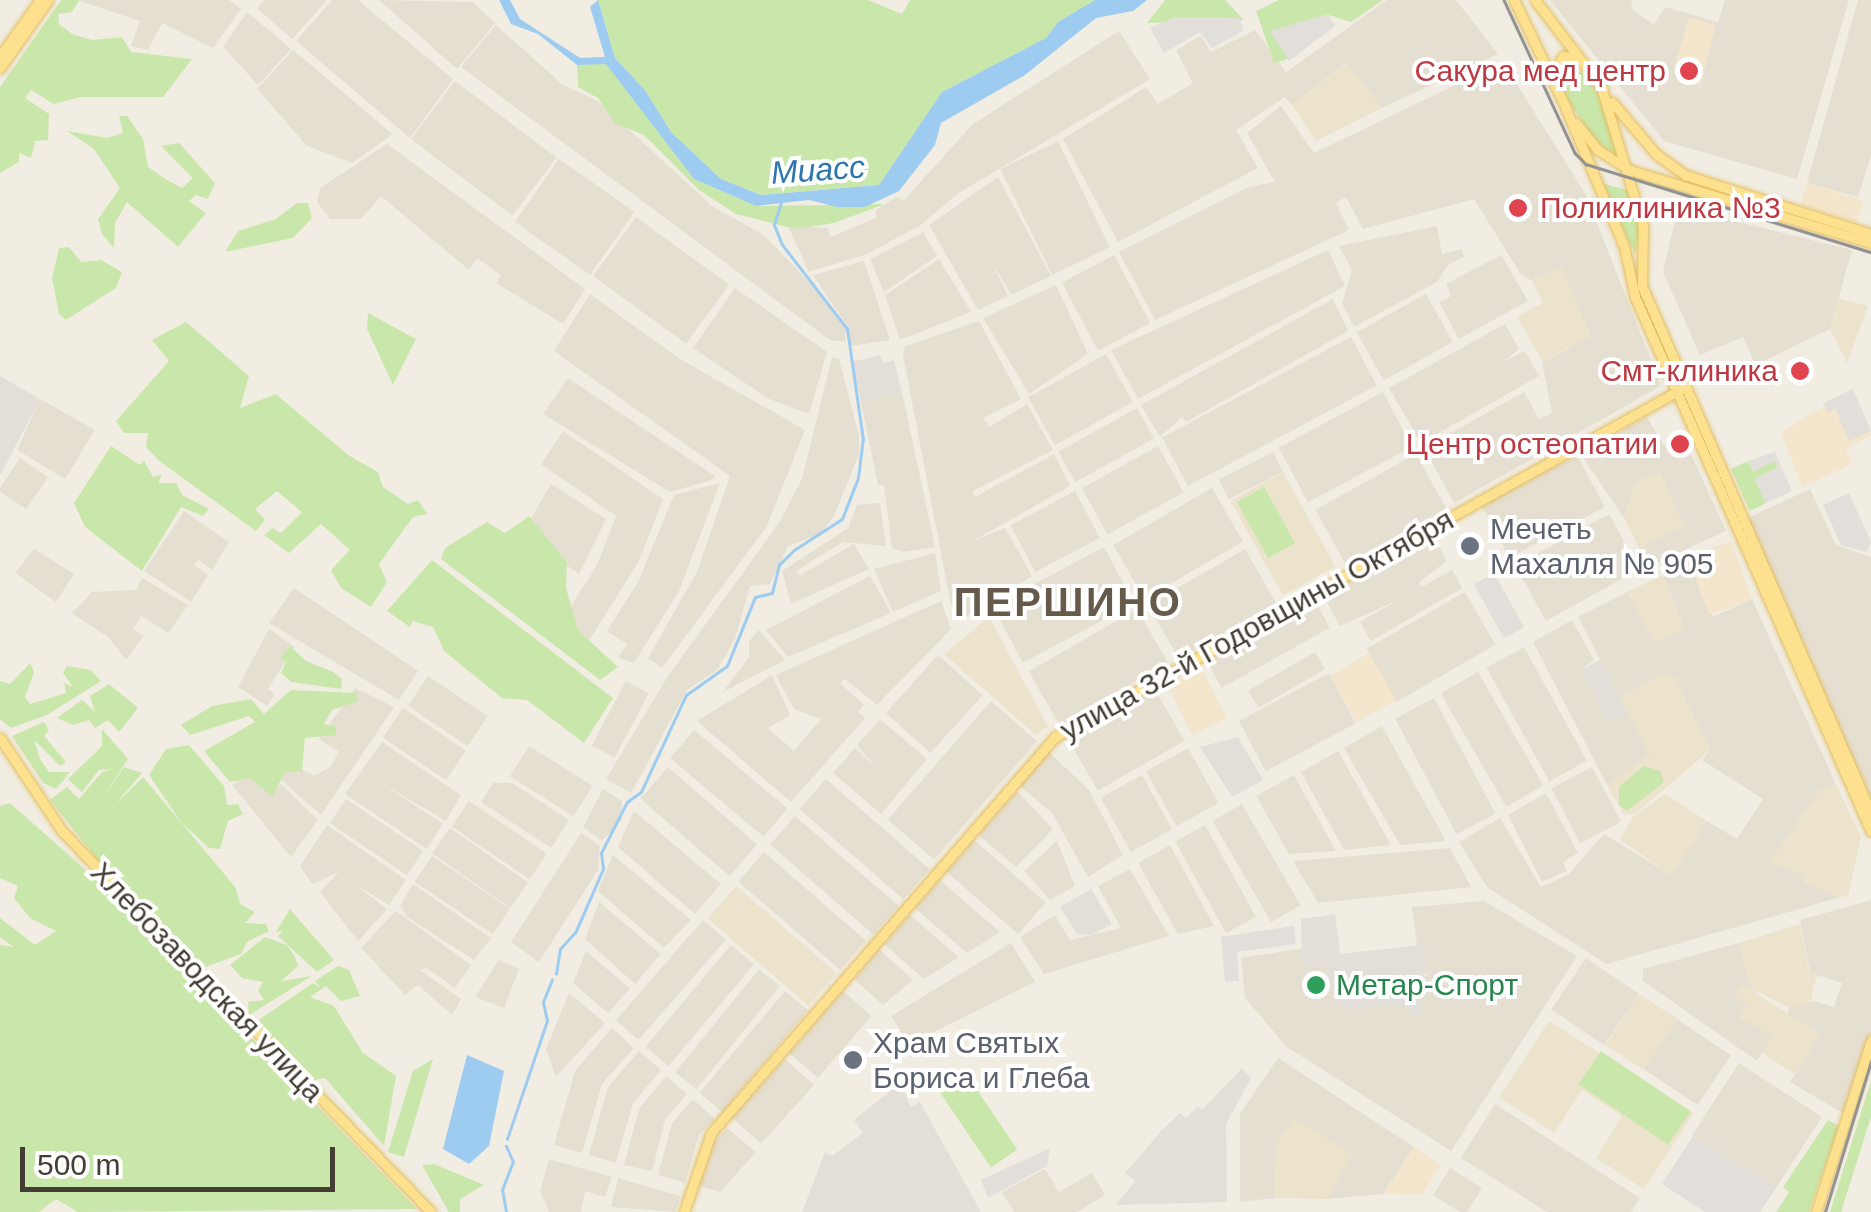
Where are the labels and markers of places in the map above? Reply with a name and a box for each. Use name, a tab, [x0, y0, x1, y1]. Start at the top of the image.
place label: Сакура мед центр	[1414, 53, 1666, 89]
marker: Сакура мед центр	[1676, 58, 1702, 84]
place label: Поликлиника №3	[1540, 190, 1781, 226]
marker: Поликлиника №3	[1505, 195, 1531, 221]
place label: Смт-клиника	[1600, 353, 1778, 389]
marker: Смт-клиника	[1787, 358, 1813, 384]
place label: Центр остеопатии	[1406, 426, 1658, 462]
marker: Центр остеопатии	[1667, 431, 1693, 457]
place label: Мечеть Махалля № 905	[1490, 511, 1714, 582]
marker: Мечеть Махалля № 905	[1459, 535, 1481, 557]
place label: Метар-Спорт	[1336, 967, 1518, 1003]
marker: Метар-Спорт	[1305, 974, 1327, 996]
place label: Храм Святых Бориса и Глеба	[873, 1025, 1090, 1096]
marker: Храм Святых Бориса и Глеба	[842, 1049, 864, 1071]

